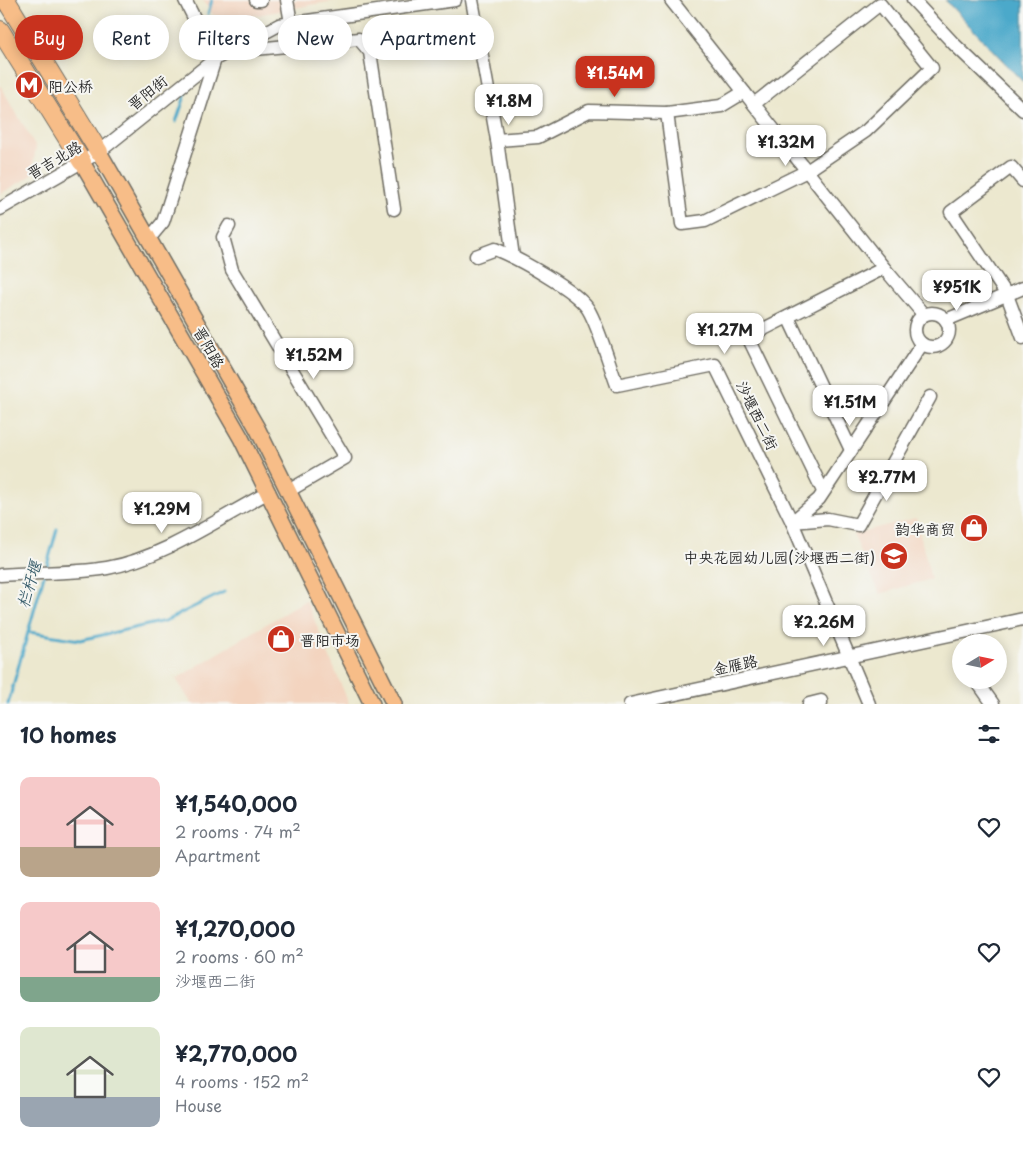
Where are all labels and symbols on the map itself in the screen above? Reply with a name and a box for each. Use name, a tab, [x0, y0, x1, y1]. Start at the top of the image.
pin: ¥1.54M	[574, 56, 656, 98]
street label: 晋阳街	[122, 69, 172, 115]
metro station icon: 阳公桥	[14, 70, 44, 100]
place label: 阳公桥	[48, 74, 93, 97]
pin: ¥1.8M	[474, 84, 544, 126]
pin: ¥1.32M	[745, 124, 827, 167]
street label: 晋吉北路	[22, 134, 86, 184]
pin: ¥951K	[922, 270, 992, 312]
pin: ¥1.27M	[684, 312, 766, 355]
street label: 晋阳路	[189, 322, 231, 372]
pin: ¥1.52M	[273, 338, 355, 380]
street label: 沙堰西二街	[731, 376, 785, 454]
pin: ¥1.51M	[809, 384, 891, 427]
pin: ¥2.77M	[846, 460, 928, 502]
pin: ¥1.29M	[121, 492, 203, 534]
shop icon: 韵华商贸	[959, 513, 989, 543]
place label: 韵华商贸	[895, 517, 955, 540]
school or university icon: 中央花园幼儿园(沙堰西二街)	[879, 541, 909, 571]
place label: 中央花园幼儿园(沙堰西二街)	[683, 545, 875, 568]
water label: 栏杆堰	[10, 556, 47, 610]
pin: ¥2.26M	[783, 604, 865, 647]
shop icon: 晋阳市场	[266, 624, 296, 654]
place label: 晋阳市场	[300, 628, 360, 651]
north arrow	[952, 634, 1008, 689]
street label: 金雁路	[711, 648, 759, 680]

